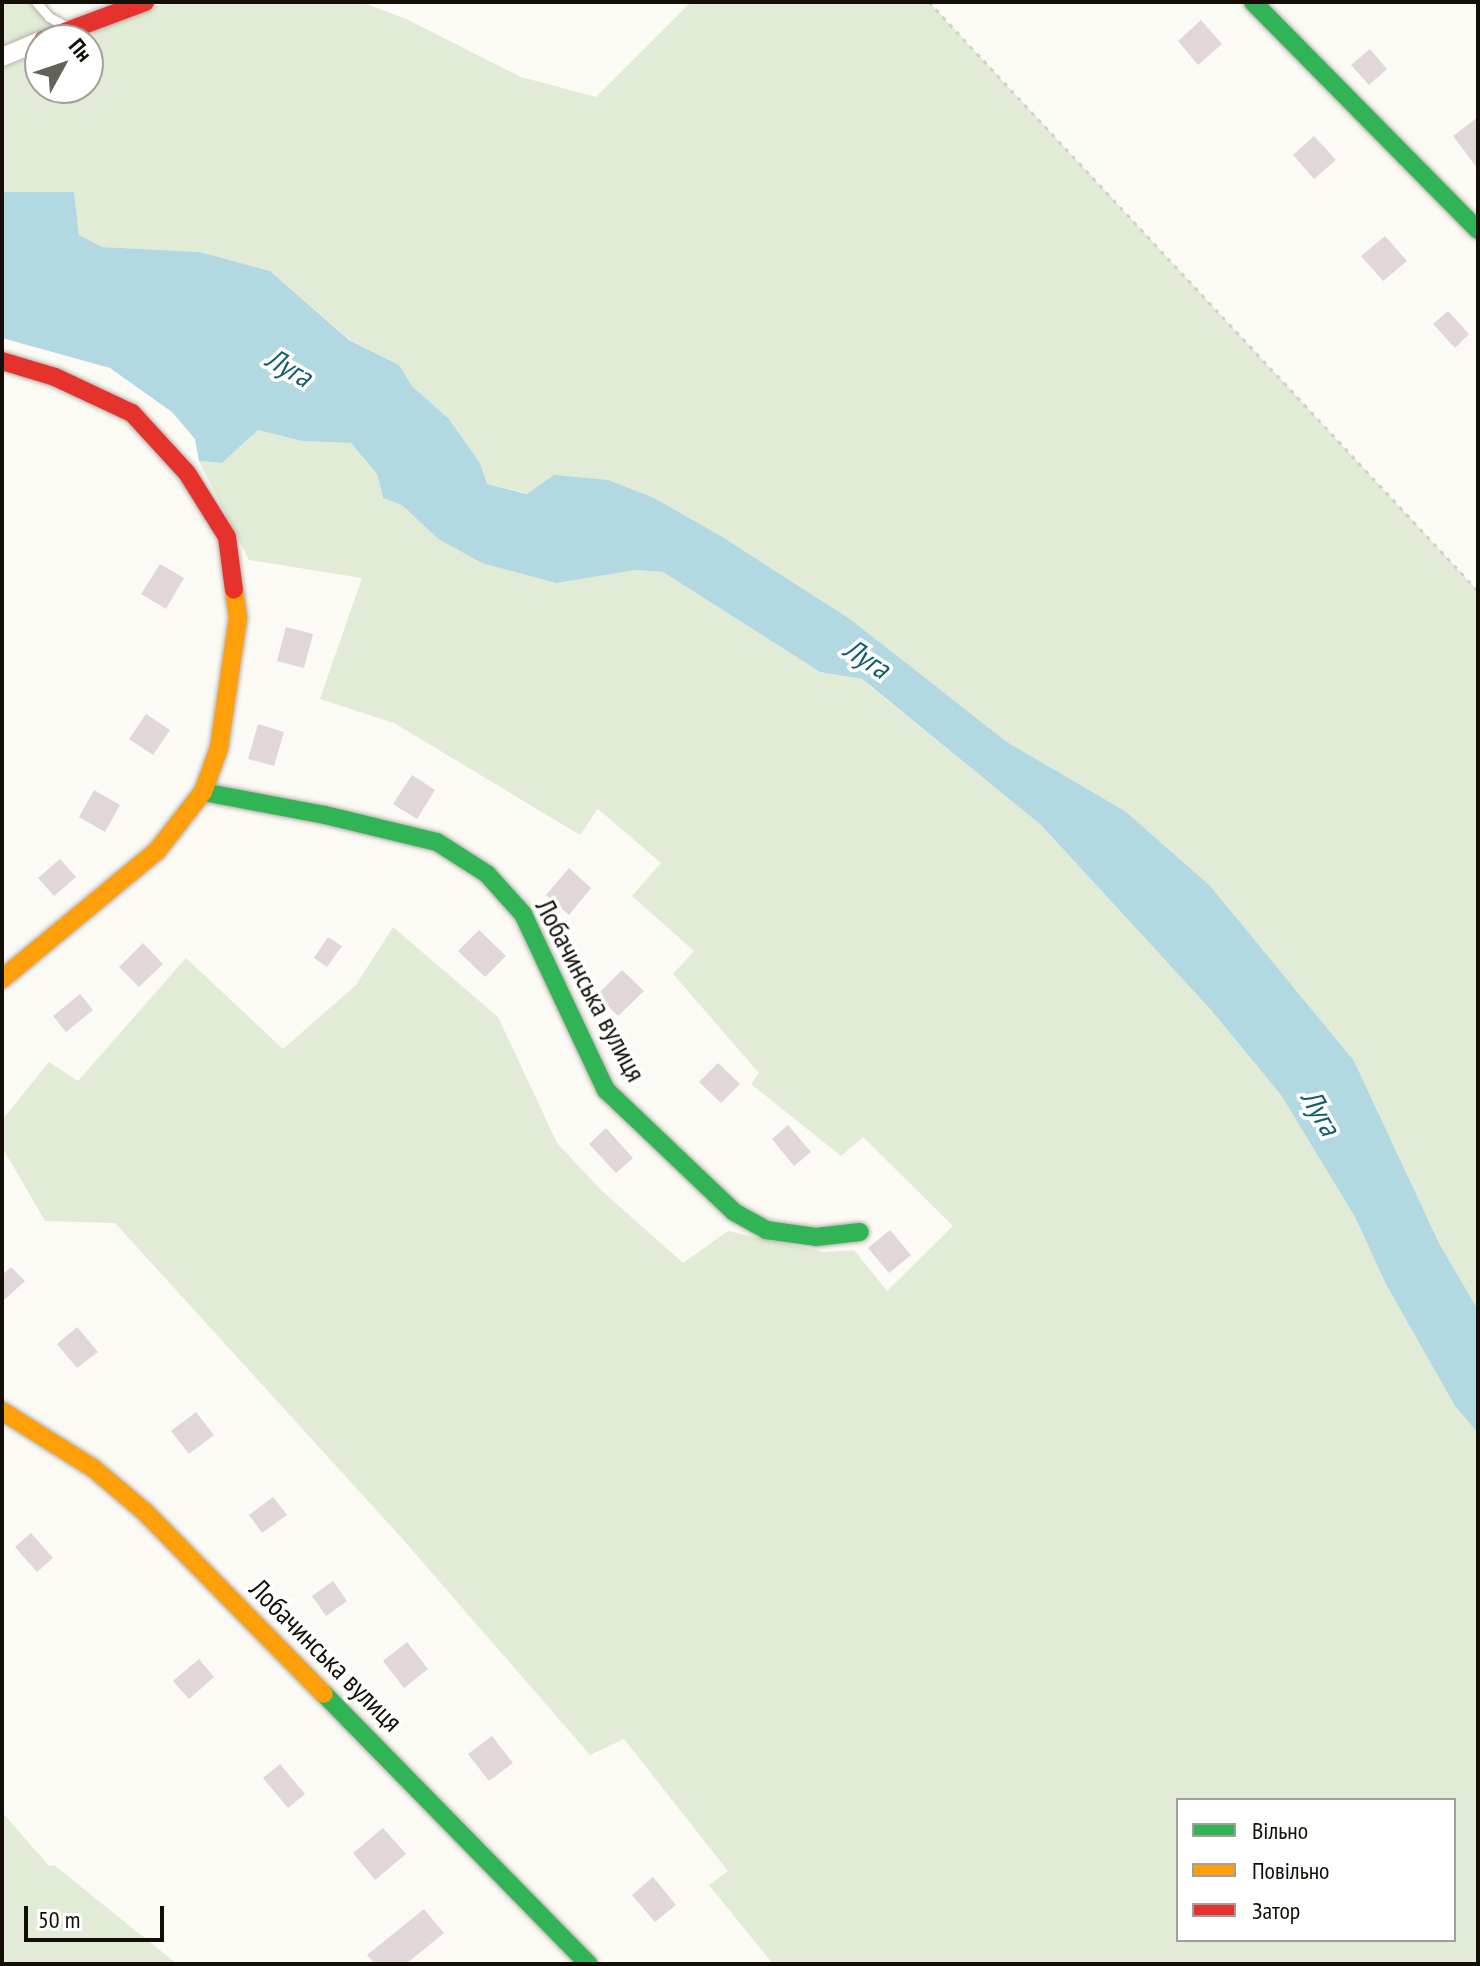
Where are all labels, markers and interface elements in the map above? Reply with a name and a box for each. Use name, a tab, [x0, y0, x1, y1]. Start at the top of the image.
north arrow	[24, 24, 104, 104]
text: Пн	[63, 33, 98, 67]
water label: Луга	[260, 340, 318, 394]
water label: Луга	[837, 630, 897, 686]
street label: Лобачинська вулиця	[529, 893, 653, 1087]
water label: Луга	[1294, 1083, 1348, 1141]
street label: Лобачинська вулиця	[243, 1572, 409, 1738]
legend	[1176, 1798, 1456, 1942]
text: Вільно	[1252, 1815, 1308, 1846]
text: Повільно	[1252, 1855, 1329, 1886]
scale bar	[28, 1890, 168, 1940]
text: Затор	[1252, 1895, 1300, 1926]
text: 50 m	[38, 1904, 80, 1935]

